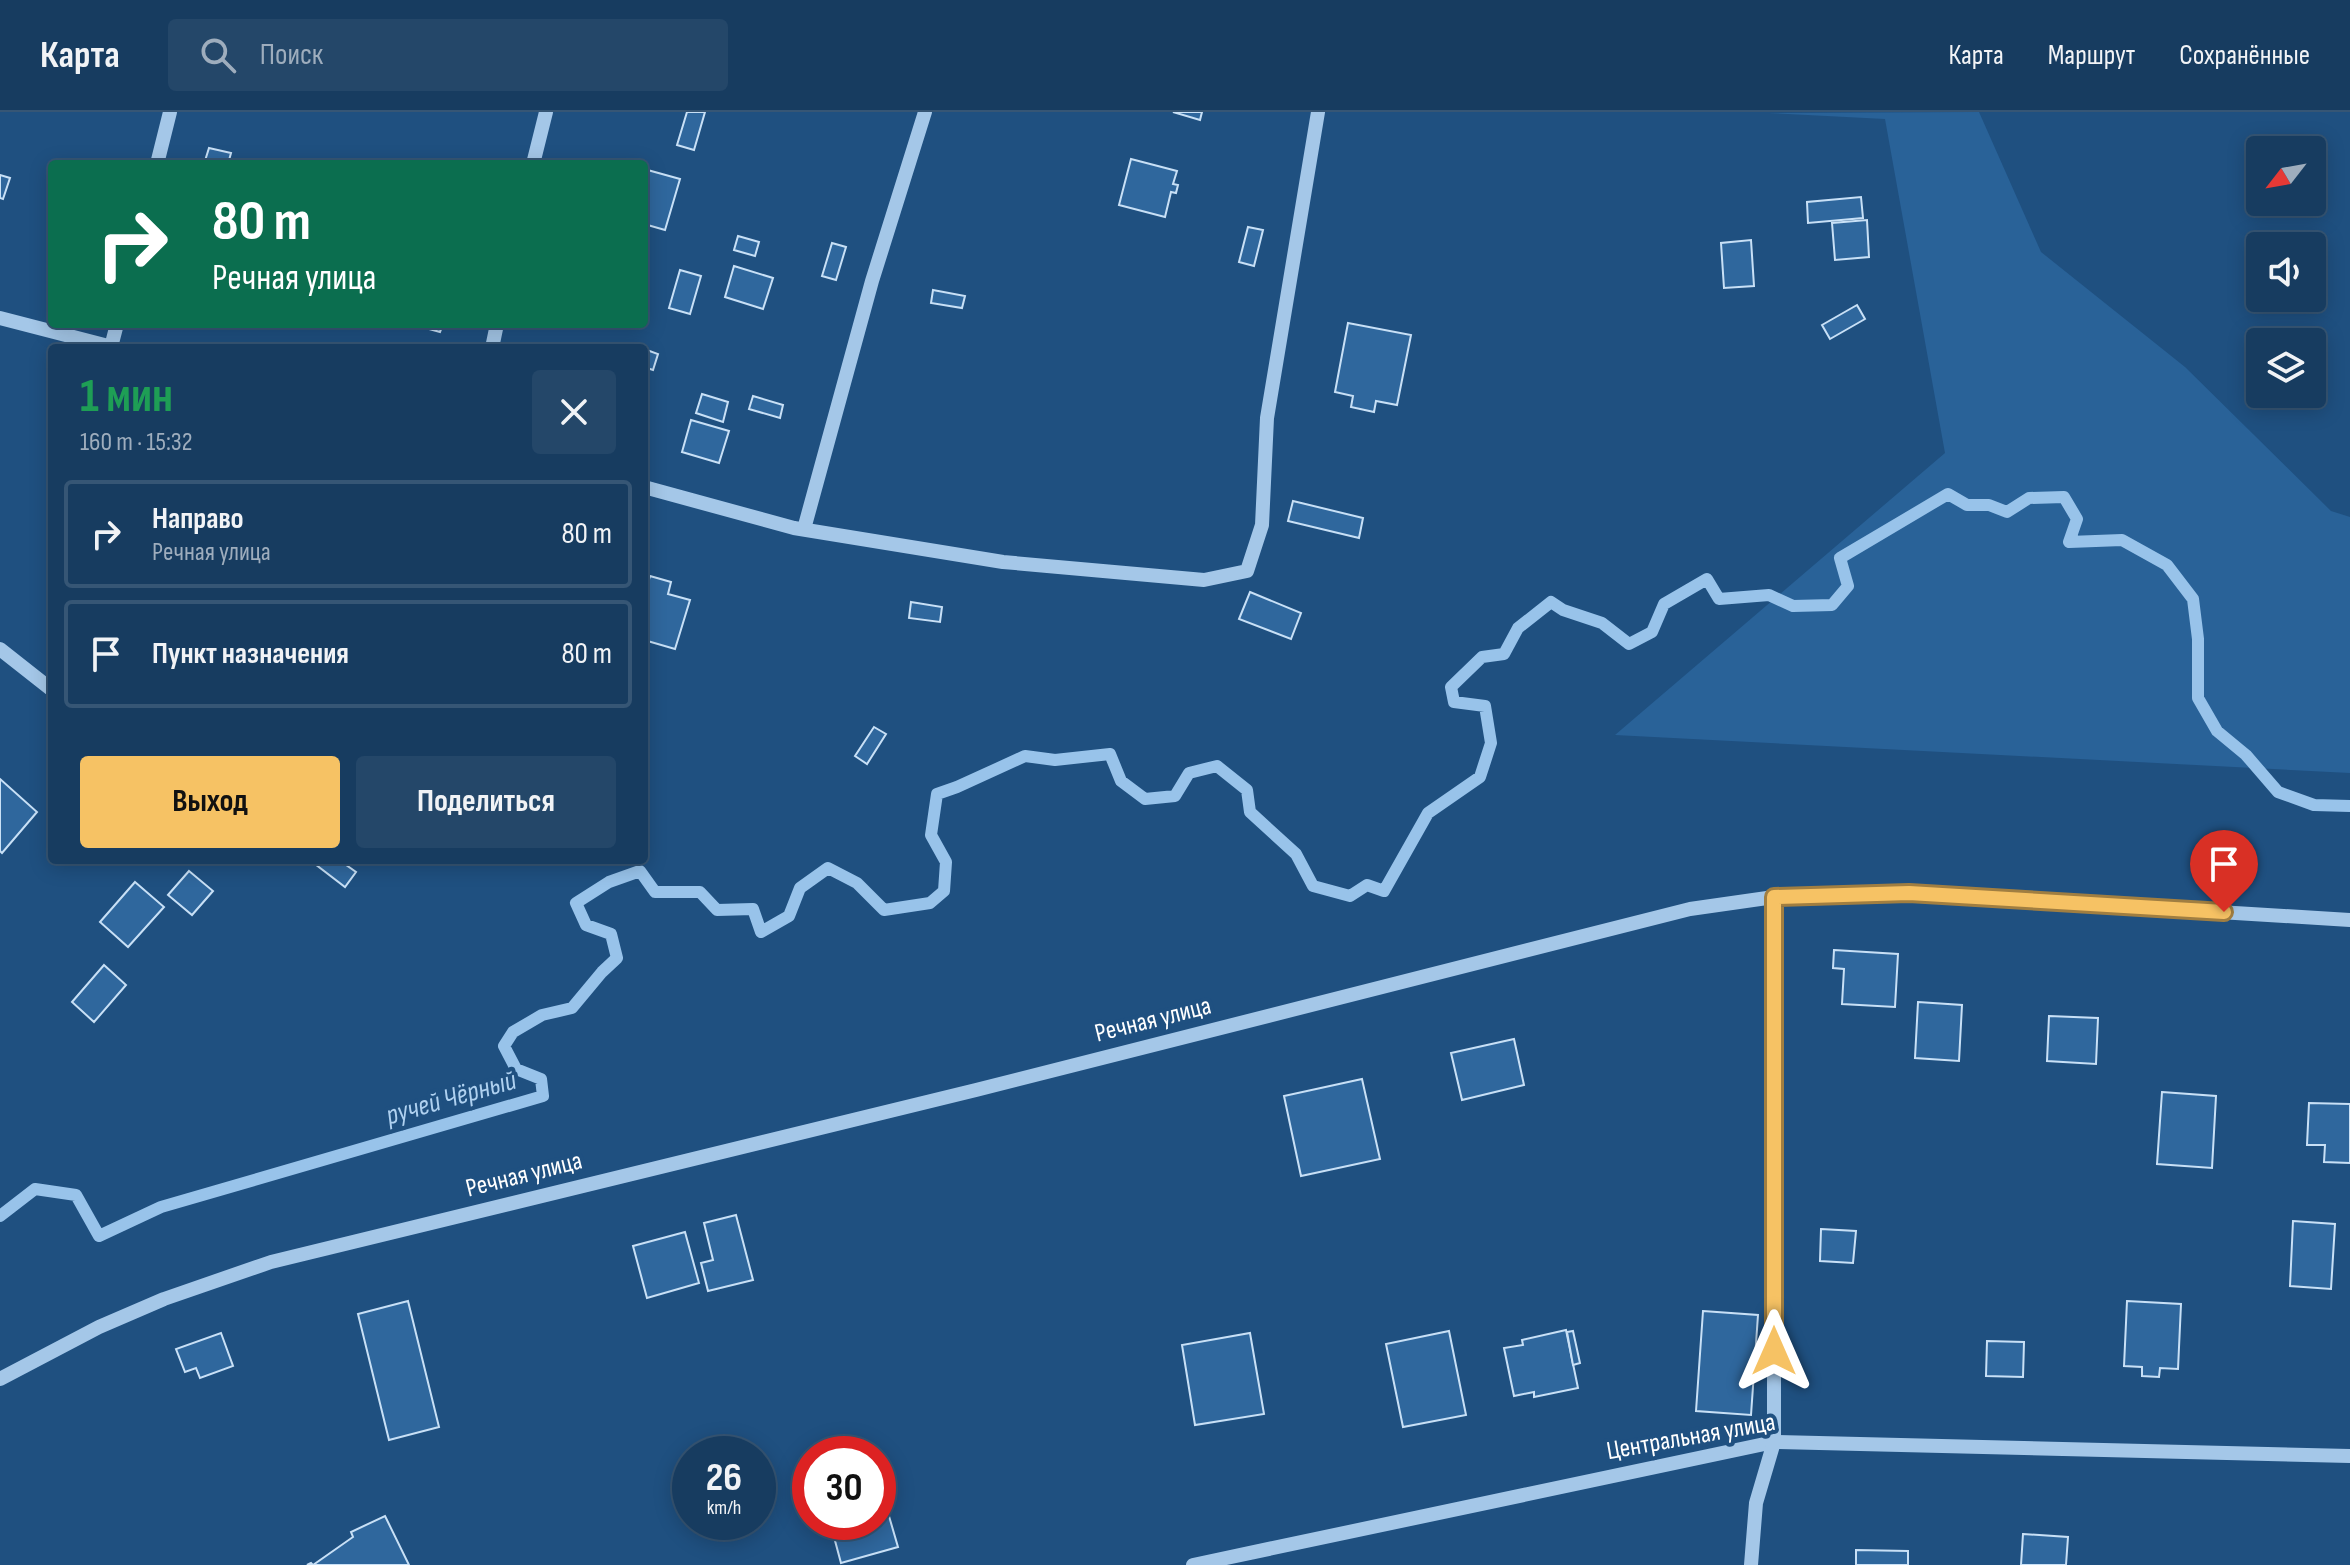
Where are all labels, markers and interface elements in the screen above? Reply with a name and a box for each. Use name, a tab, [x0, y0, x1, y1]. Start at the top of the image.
search box	[168, 19, 728, 91]
text: Карта	[40, 33, 120, 78]
icon: search	[196, 33, 240, 77]
text: Поиск	[260, 37, 323, 73]
text: Карта	[1949, 39, 2004, 72]
text: Маршрут	[2048, 39, 2135, 72]
text: Сохранённые	[2179, 39, 2310, 72]
north arrow	[2246, 136, 2326, 216]
map controls	[2246, 136, 2326, 408]
text: 80 m	[212, 189, 311, 256]
icon: right	[80, 192, 184, 296]
button: sound	[2246, 232, 2326, 312]
text: Речная улица	[212, 257, 376, 300]
button: layers	[2246, 328, 2326, 408]
text: 1 мин	[80, 368, 173, 425]
button: close	[532, 370, 616, 454]
text: 160 m · 15:32	[80, 427, 192, 458]
text: Направо	[152, 501, 244, 537]
icon: right	[84, 512, 128, 556]
text: 80 m	[561, 516, 612, 552]
text: Речная улица	[152, 537, 271, 568]
icon: arrive	[84, 632, 128, 676]
text: Пункт назначения	[152, 636, 349, 672]
text: 80 m	[561, 636, 612, 672]
button: Выход	[80, 756, 340, 848]
button: Поделиться	[356, 756, 616, 848]
pin	[2190, 830, 2258, 912]
icon: arrive	[2202, 842, 2246, 886]
street label: Речная улица	[1092, 991, 1214, 1049]
water label: ручей Чёрный	[381, 1064, 520, 1133]
street label: Речная улица	[463, 1146, 585, 1204]
position arrow	[1732, 1309, 1816, 1393]
street label: Центральная улица	[1604, 1407, 1778, 1467]
speed limit sign: 30	[792, 1436, 896, 1540]
text: 26	[706, 1454, 742, 1502]
text: km/h	[707, 1496, 741, 1520]

